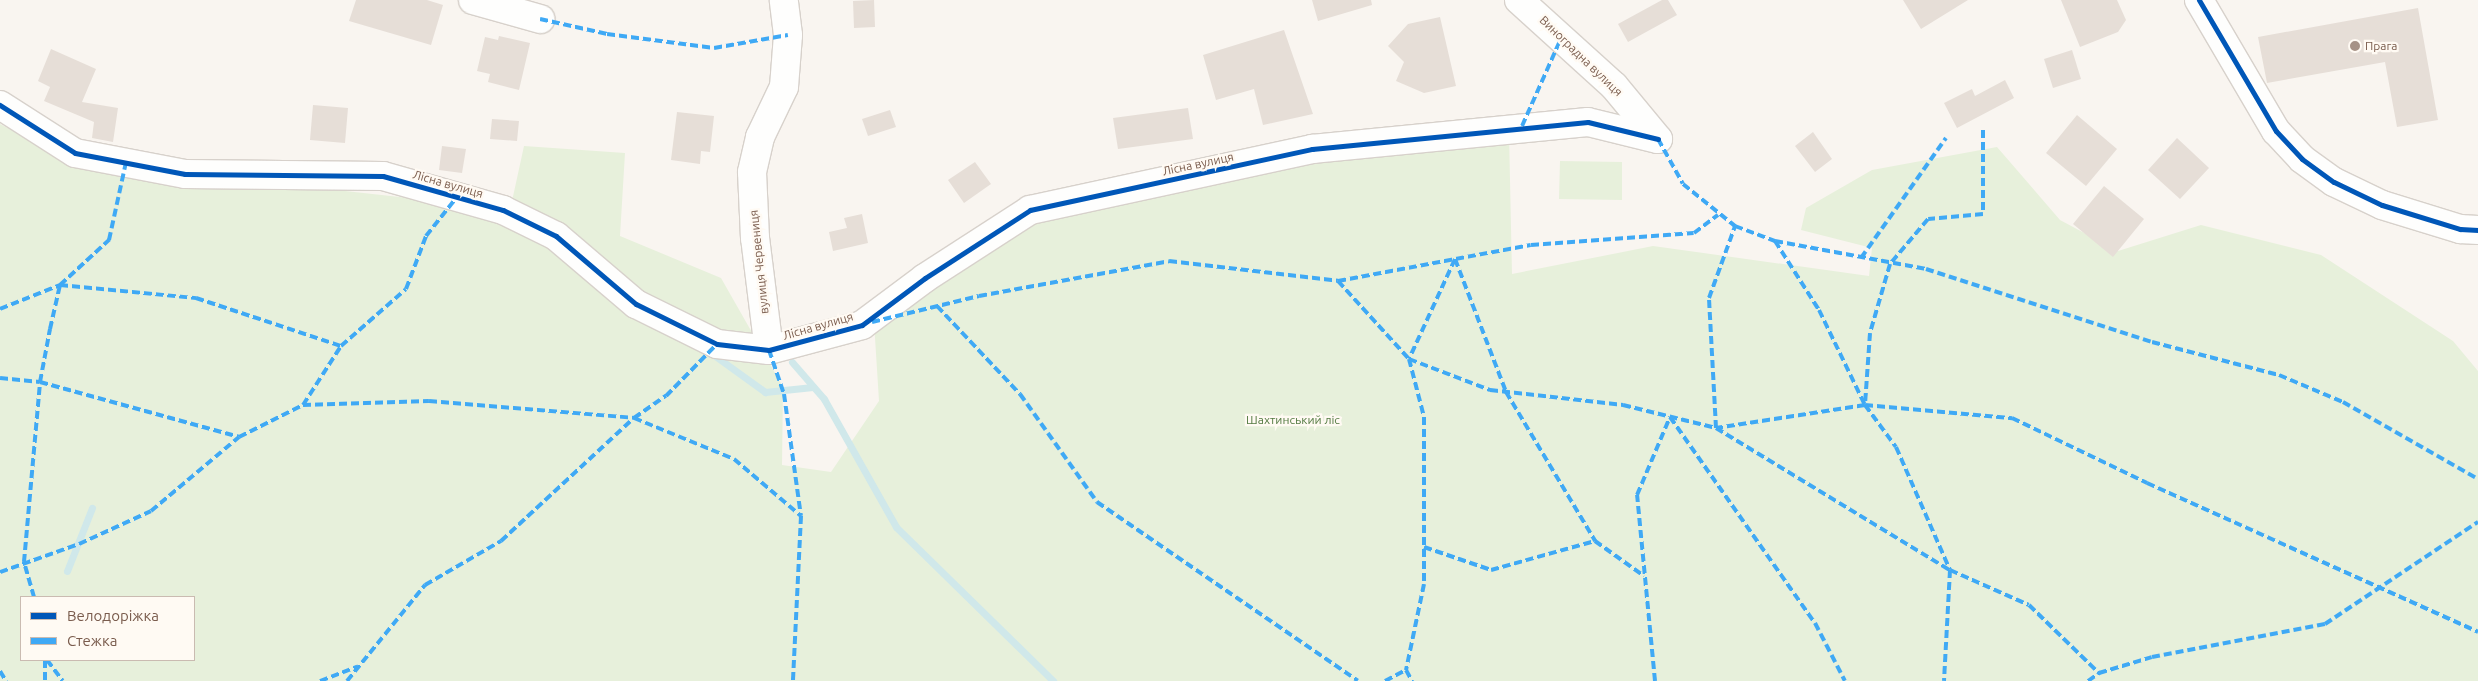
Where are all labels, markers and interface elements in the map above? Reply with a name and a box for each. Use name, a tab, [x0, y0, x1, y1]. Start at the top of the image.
street label: Виноградна вулиця	[1537, 13, 1625, 99]
place label: Прага	[2365, 39, 2397, 53]
marker: Прага	[2349, 40, 2361, 52]
street label: Лісна вулиця	[1161, 149, 1235, 179]
street label: Лісна вулиця	[411, 167, 485, 201]
street label: вулиця Червениця	[746, 209, 772, 315]
street label: Лісна вулиця	[781, 309, 855, 343]
park label: Шахтинський ліс	[1246, 413, 1340, 427]
legend	[20, 596, 195, 661]
text: Велодоріжка	[67, 607, 159, 624]
text: Стежка	[67, 632, 117, 649]

